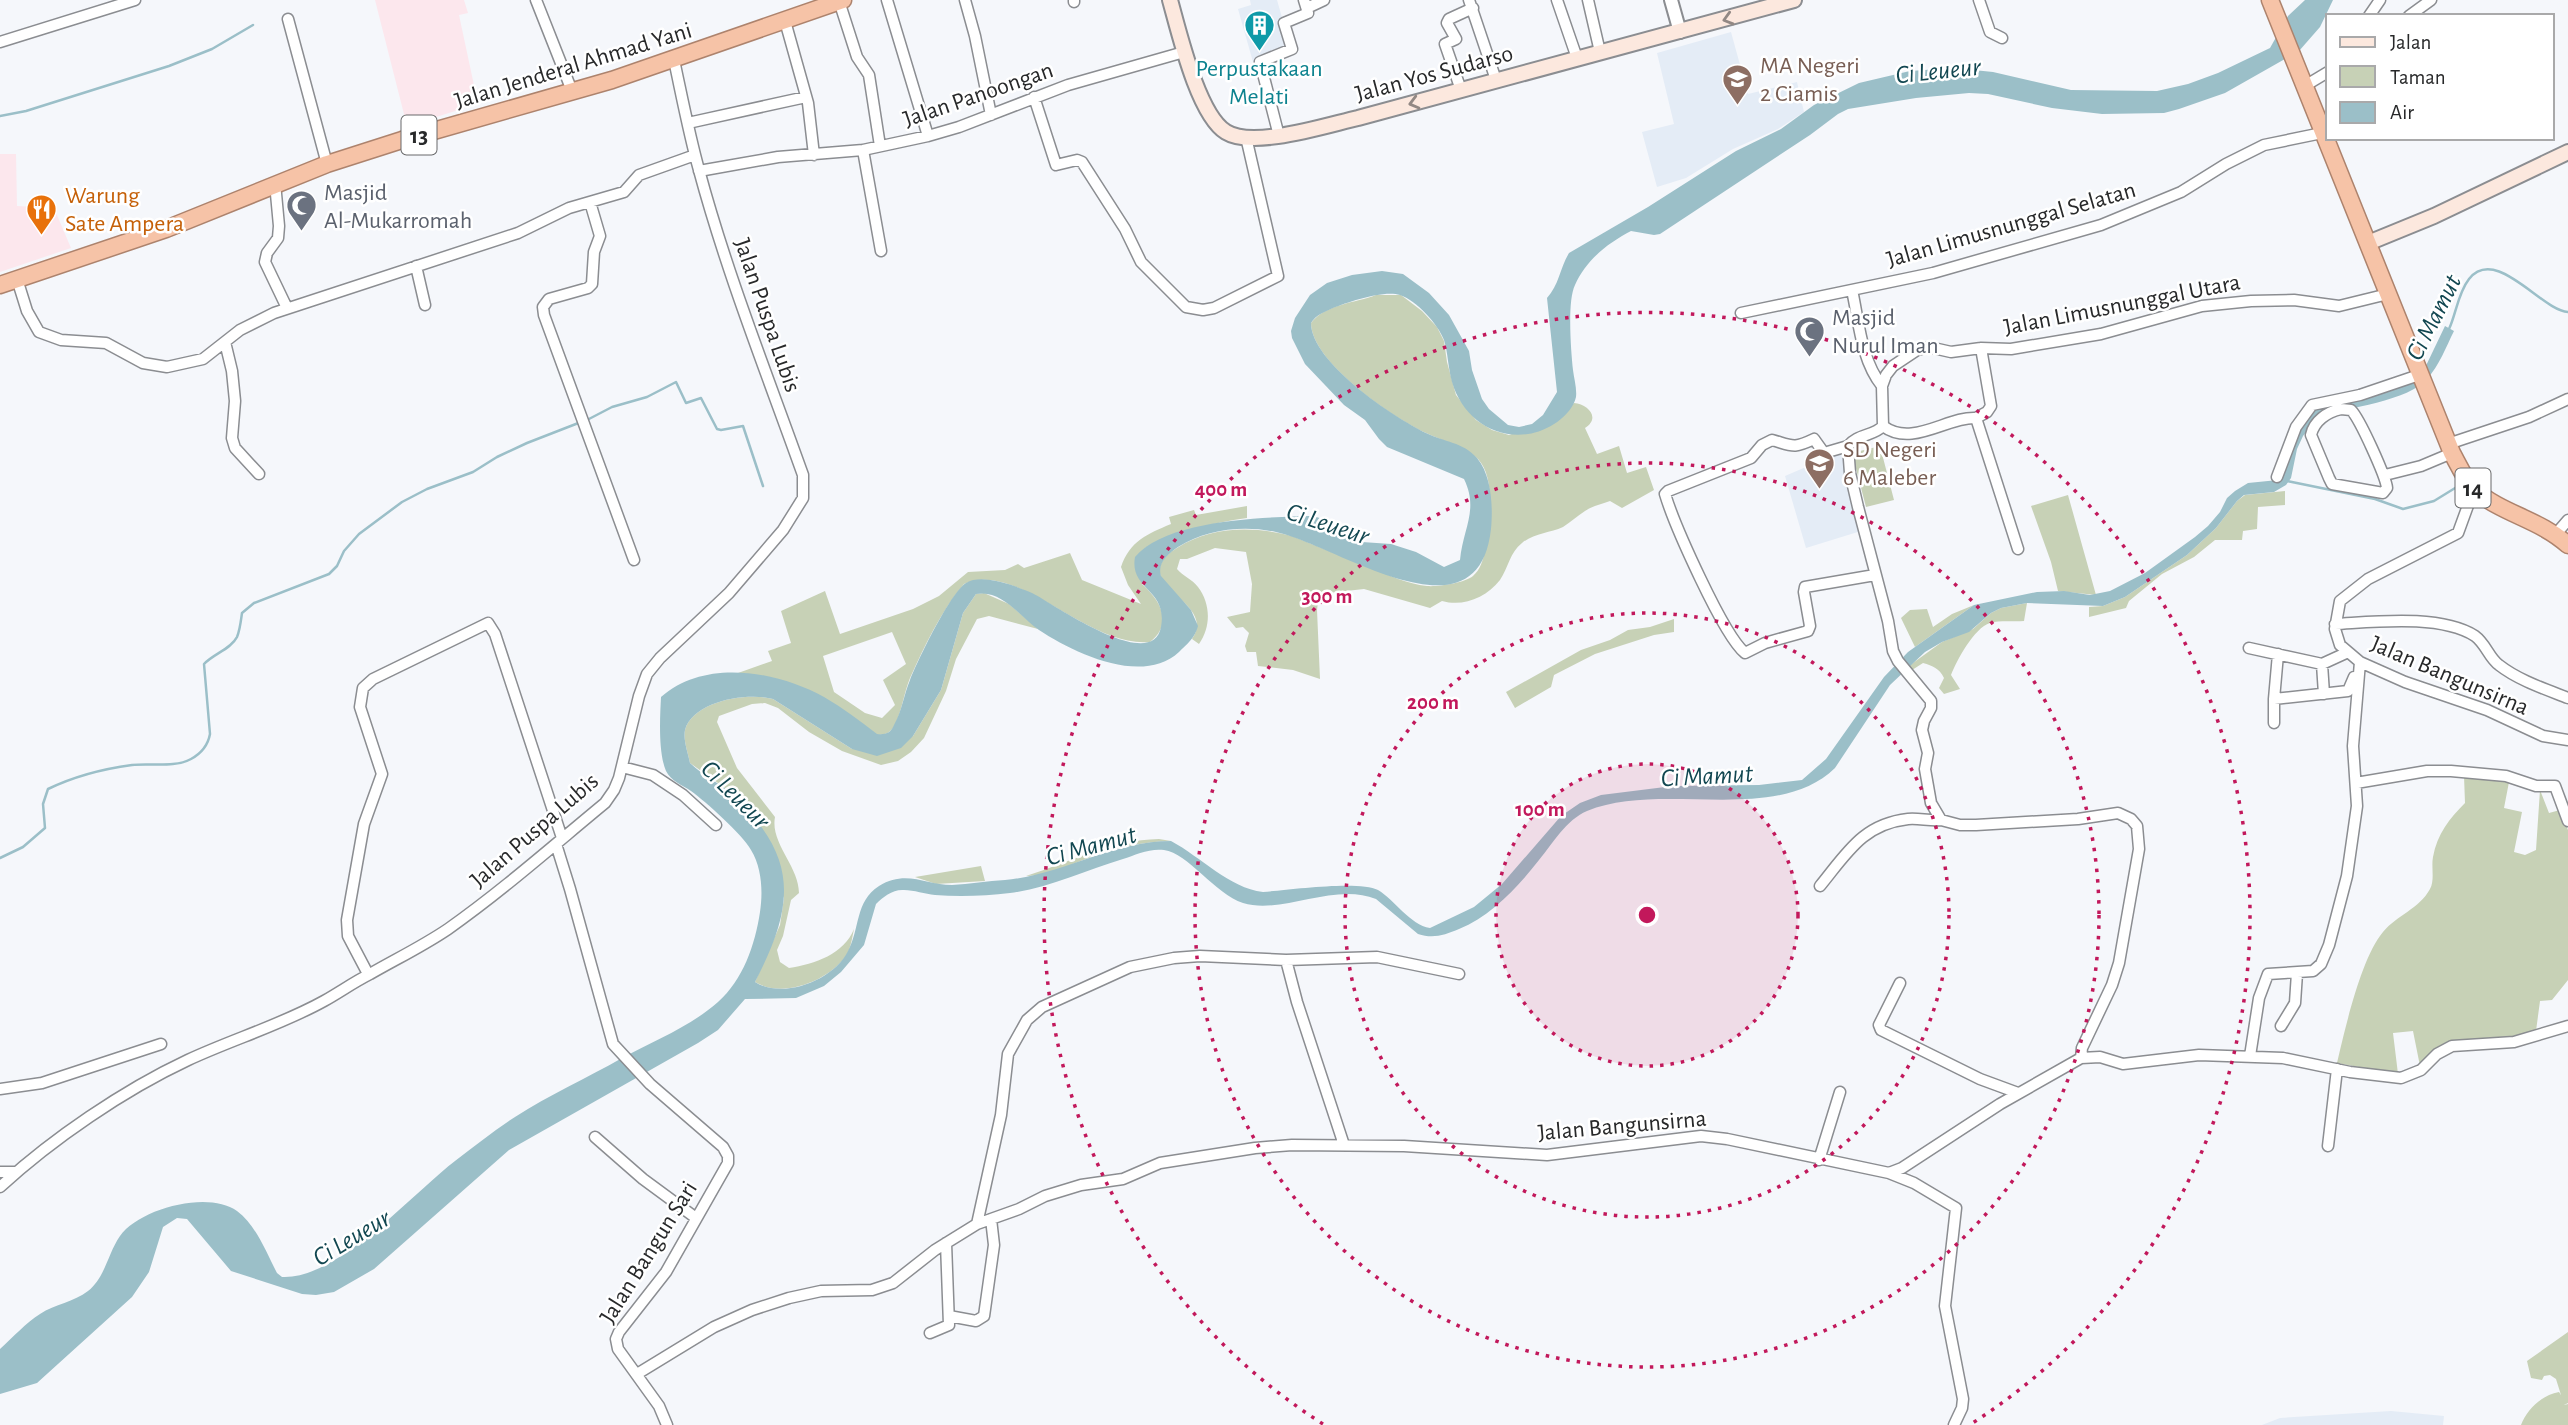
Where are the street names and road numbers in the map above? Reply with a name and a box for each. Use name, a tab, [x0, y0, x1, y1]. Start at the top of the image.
street label: Jalan Jenderal Ahmad Yani	[452, 18, 695, 113]
street label: Jalan Yos Sudarso	[1353, 41, 1516, 107]
street label: Jalan Panoongan	[900, 58, 1056, 132]
road number: 13	[402, 116, 436, 154]
street label: Jalan Limusnunggal Selatan	[1884, 178, 2139, 272]
street label: Jalan Puspa Lubis	[730, 235, 805, 395]
street label: Jalan Limusnunggal Utara	[2002, 270, 2242, 340]
road number: 14	[2456, 468, 2490, 508]
street label: Jalan Bangunsirna	[2367, 632, 2532, 720]
street label: Jalan Puspa Lubis	[466, 769, 603, 893]
street label: Jalan Bangunsirna	[1537, 1107, 1707, 1145]
street label: Jalan Bangun Sari	[596, 1177, 702, 1328]

